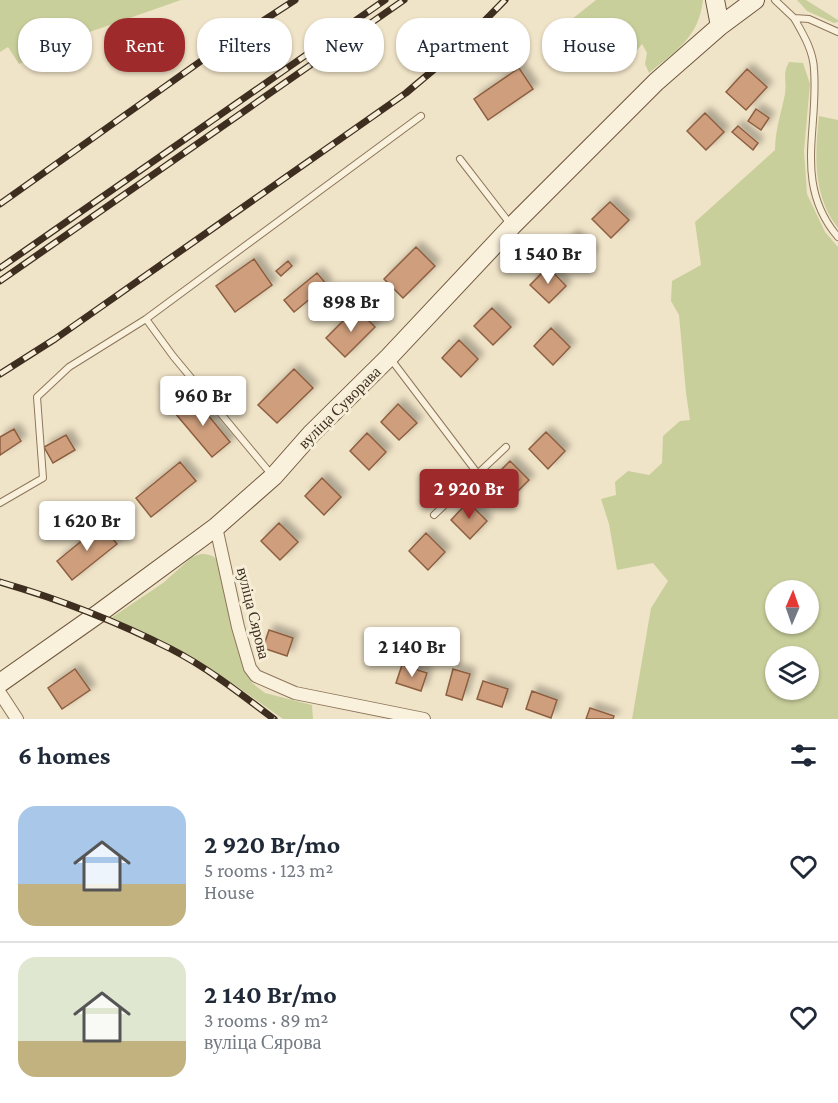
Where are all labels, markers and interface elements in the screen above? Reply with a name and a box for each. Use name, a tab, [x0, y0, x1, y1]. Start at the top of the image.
chip: Buy	[18, 18, 92, 72]
chip: Rent	[104, 18, 185, 72]
chip: Filters	[197, 18, 292, 72]
chip: New	[304, 18, 384, 72]
chip: Apartment	[396, 18, 530, 72]
chip: House	[542, 18, 637, 72]
pin: 1 540 Br	[486, 234, 610, 285]
text: 1 540 Br	[514, 242, 582, 264]
pin: 898 Br	[302, 282, 400, 333]
text: 898 Br	[322, 290, 380, 312]
street label: вуліца Суворава	[295, 363, 384, 452]
pin: 960 Br	[154, 376, 252, 427]
text: 960 Br	[174, 384, 232, 406]
pin: 2 920 Br	[407, 469, 531, 520]
text: 2 920 Br	[434, 477, 504, 499]
pin: 1 620 Br	[25, 501, 149, 552]
text: 1 620 Br	[53, 509, 121, 531]
street label: вуліца Сярова	[233, 566, 273, 661]
north arrow	[765, 580, 819, 634]
map controls	[765, 580, 819, 700]
pin: 2 140 Br	[350, 627, 474, 678]
text: 2 140 Br	[378, 635, 446, 657]
button: layers	[765, 646, 819, 700]
icon: filters	[787, 739, 820, 772]
text: 6 homes	[18, 741, 110, 770]
icon: home	[66, 830, 138, 902]
text: 2 920 Br/mo	[204, 830, 340, 859]
icon: heart	[787, 850, 820, 883]
text: 5 rooms · 123 m²	[204, 859, 333, 881]
text: House	[204, 881, 254, 903]
text: 2 140 Br/mo	[204, 980, 337, 1009]
icon: home	[66, 981, 138, 1053]
icon: heart	[787, 1001, 820, 1034]
text: 3 rooms · 89 m²	[204, 1009, 328, 1031]
text: вуліца Сярова	[204, 1031, 321, 1053]

